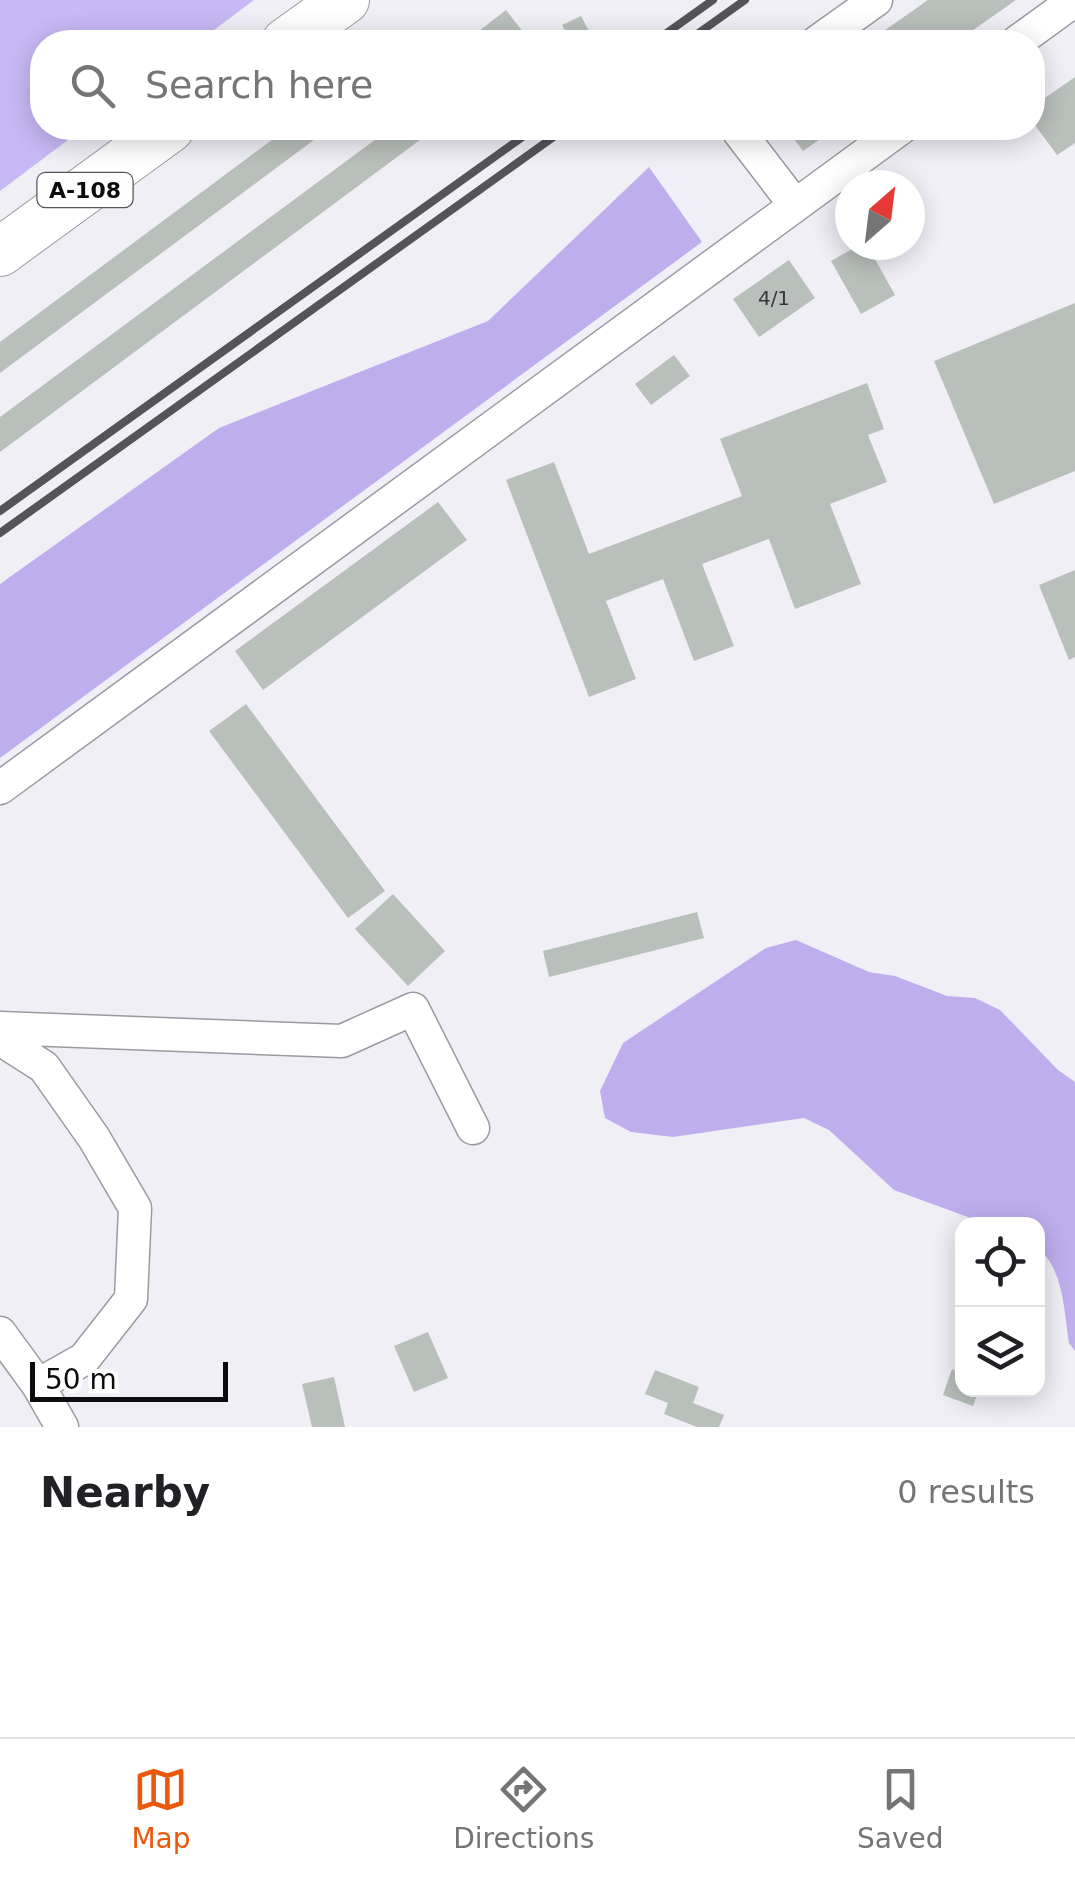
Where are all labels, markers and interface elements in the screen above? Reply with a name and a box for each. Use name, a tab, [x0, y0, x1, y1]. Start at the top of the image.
search box	[30, 30, 1045, 140]
icon: search	[65, 58, 120, 113]
text: Search here	[145, 63, 373, 107]
north arrow	[835, 170, 925, 260]
road number: А-108	[38, 173, 132, 207]
house number: 4/1	[758, 286, 790, 310]
map controls	[955, 1217, 1045, 1397]
button: locate	[955, 1217, 1045, 1307]
button: layers	[955, 1307, 1045, 1397]
scale bar	[30, 1357, 228, 1402]
text: 50 m	[45, 1363, 117, 1396]
text: Nearby	[40, 1468, 210, 1517]
text: 0 results	[897, 1473, 1035, 1511]
tab: Map	[131, 1762, 190, 1855]
tab: Directions	[453, 1762, 594, 1855]
tab: Saved	[857, 1762, 944, 1855]

